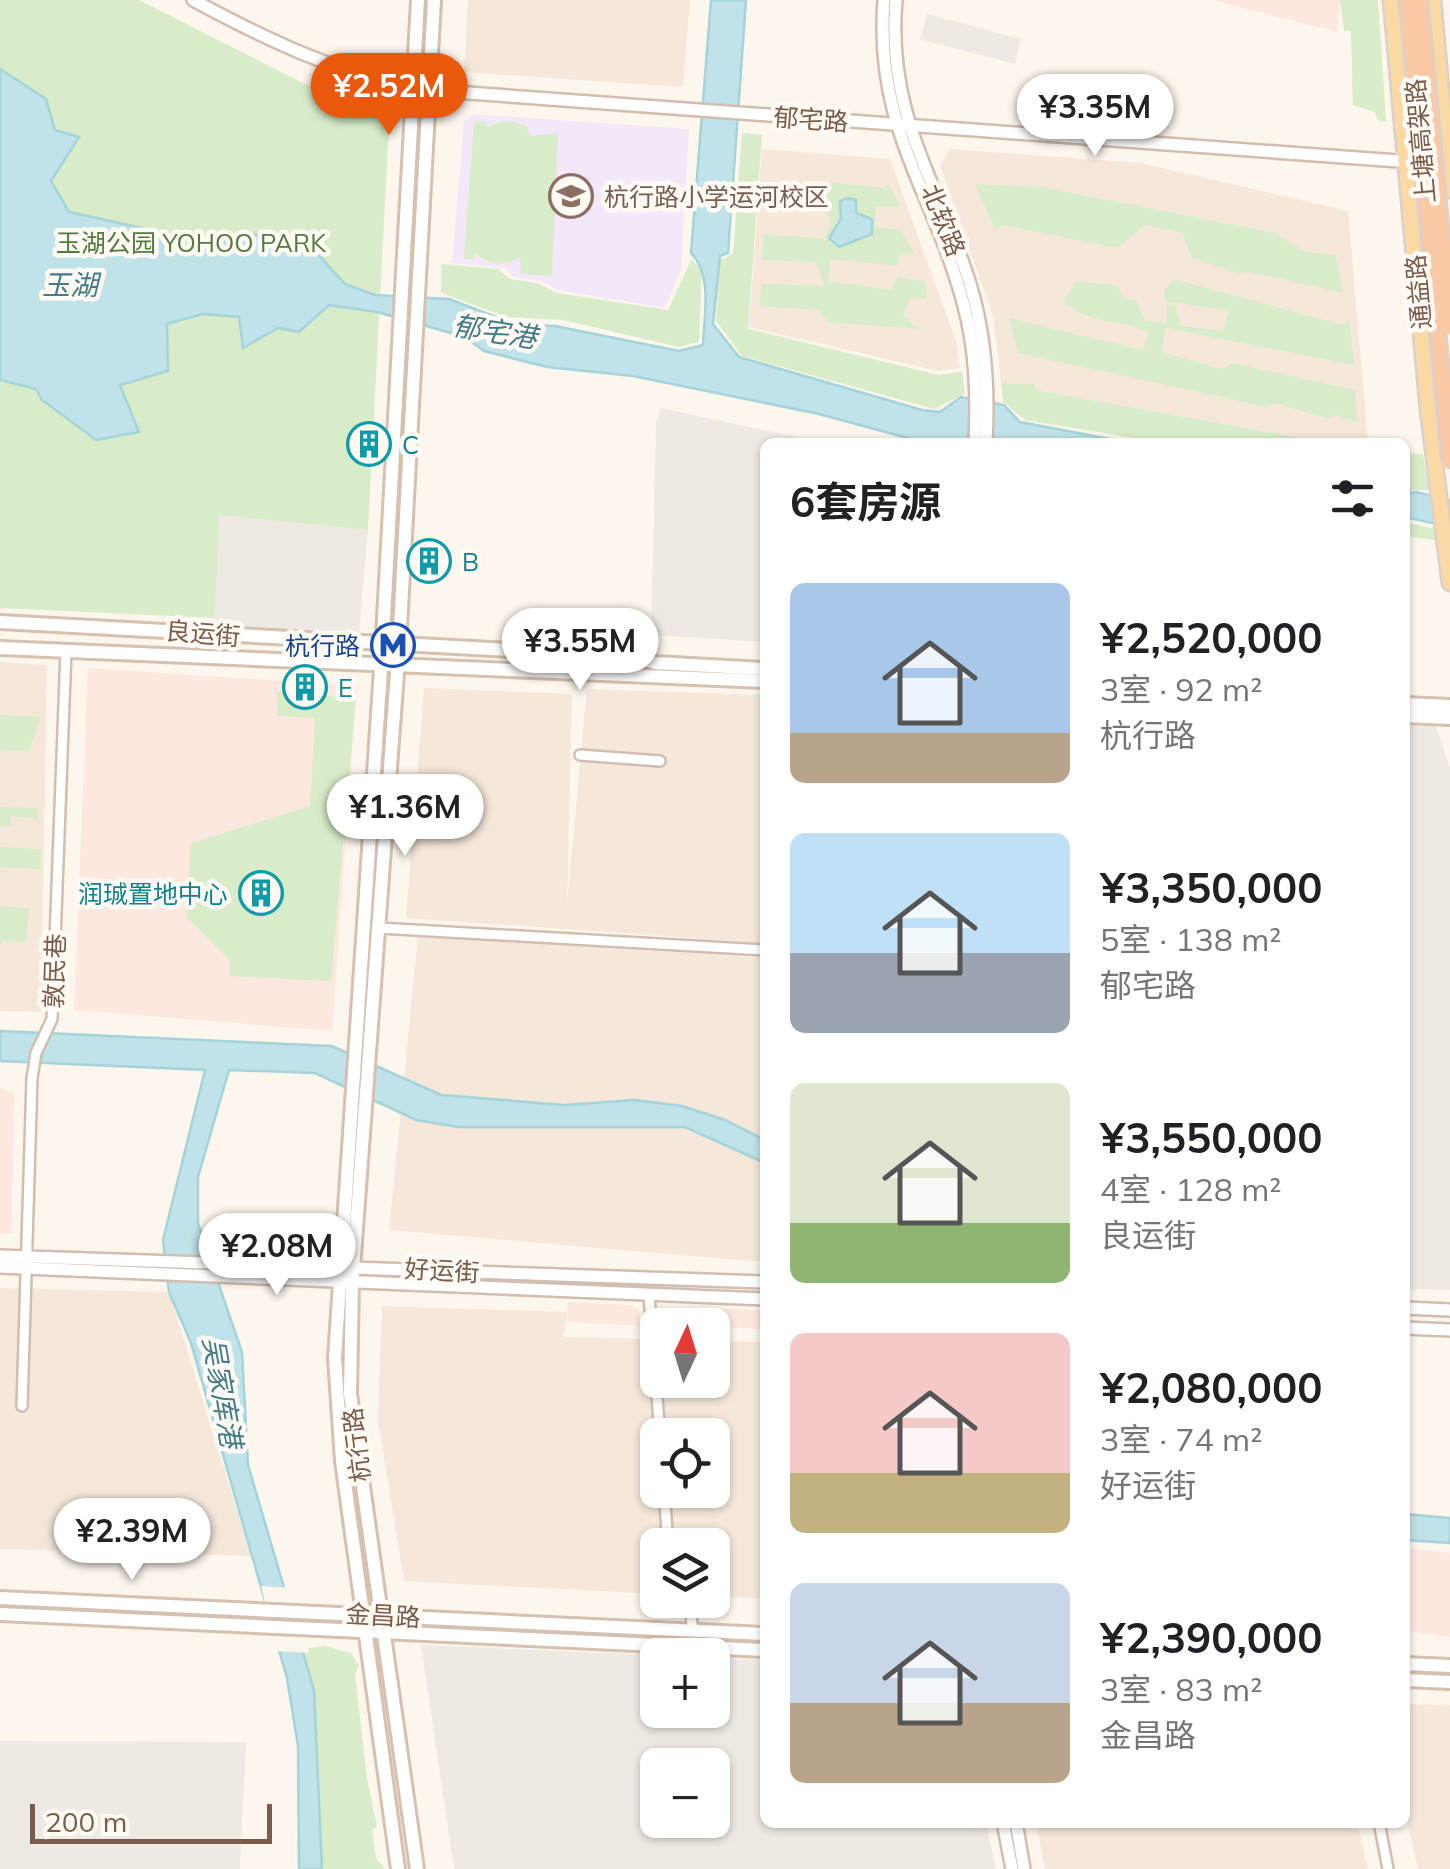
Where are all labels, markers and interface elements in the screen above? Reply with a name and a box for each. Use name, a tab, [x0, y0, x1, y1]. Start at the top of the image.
pin: ¥2.52M	[308, 53, 470, 138]
text: ¥2.52M	[333, 65, 445, 105]
pin: ¥3.35M	[1014, 74, 1176, 159]
street label: 上塘高架路	[1399, 77, 1441, 205]
text: ¥3.35M	[1039, 86, 1151, 126]
street label: 郁宅路	[773, 101, 849, 137]
school or university icon: 杭行路小学运河校区	[548, 173, 594, 219]
street label: 北软路	[916, 179, 972, 261]
place label: 杭行路小学运河校区	[604, 181, 829, 212]
park label: 玉湖公园 YOHOO PARK	[56, 227, 327, 258]
street label: 通益路	[1399, 253, 1437, 331]
water label: 玉湖	[42, 267, 102, 302]
water label: 郁宅港	[451, 307, 543, 355]
building icon: C	[346, 421, 392, 467]
place label: C	[402, 429, 419, 460]
icon: filters	[1325, 471, 1380, 526]
text: 6套房源	[790, 475, 941, 528]
building icon: B	[406, 538, 452, 584]
place label: B	[462, 546, 479, 577]
pin: ¥3.55M	[499, 608, 661, 693]
text: ¥2,520,000	[1100, 611, 1322, 664]
street label: 良运街	[164, 614, 242, 652]
text: ¥3.55M	[524, 620, 636, 660]
metro station icon: 杭行路	[370, 622, 416, 668]
icon: home	[870, 623, 990, 743]
place label: 杭行路	[285, 630, 360, 661]
building icon: E	[282, 664, 328, 710]
text: 3室 · 92 m²	[1100, 669, 1262, 709]
place label: E	[338, 672, 353, 703]
text: 杭行路	[1100, 715, 1196, 755]
pin: ¥1.36M	[324, 774, 486, 859]
text: ¥1.36M	[349, 786, 461, 826]
text: ¥3,350,000	[1100, 861, 1322, 914]
building icon: 润珹置地中心	[238, 870, 284, 916]
icon: home	[870, 873, 990, 993]
place label: 润珹置地中心	[78, 878, 228, 909]
text: 5室 · 138 m²	[1100, 919, 1282, 959]
street label: 敦民巷	[37, 933, 71, 1009]
text: 郁宅路	[1100, 965, 1196, 1005]
text: ¥3,550,000	[1100, 1111, 1322, 1164]
icon: home	[870, 1123, 990, 1243]
text: 4室 · 128 m²	[1100, 1169, 1282, 1209]
pin: ¥2.08M	[196, 1213, 358, 1298]
text: 良运街	[1100, 1215, 1196, 1255]
text: ¥2.08M	[221, 1225, 333, 1265]
street label: 好运街	[404, 1253, 480, 1287]
north arrow	[640, 1308, 730, 1398]
map controls	[640, 1308, 730, 1838]
water label: 吴家库港	[196, 1334, 251, 1454]
text: ¥2,080,000	[1100, 1361, 1322, 1414]
icon: home	[870, 1373, 990, 1493]
street label: 杭行路	[336, 1406, 376, 1484]
button: locate	[640, 1418, 730, 1508]
text: 3室 · 74 m²	[1100, 1419, 1262, 1459]
text: 好运街	[1100, 1465, 1196, 1505]
pin: ¥2.39M	[51, 1498, 213, 1583]
text: ¥2.39M	[76, 1510, 188, 1550]
button: layers	[640, 1528, 730, 1618]
street label: 金昌路	[345, 1598, 421, 1632]
text: ¥2,390,000	[1100, 1611, 1322, 1664]
icon: home	[870, 1623, 990, 1743]
button: +	[640, 1638, 730, 1728]
text: 3室 · 83 m²	[1100, 1669, 1262, 1709]
text: 金昌路	[1100, 1715, 1196, 1755]
button: −	[640, 1748, 730, 1838]
scale bar	[30, 1799, 272, 1844]
text: 200 m	[45, 1804, 127, 1839]

